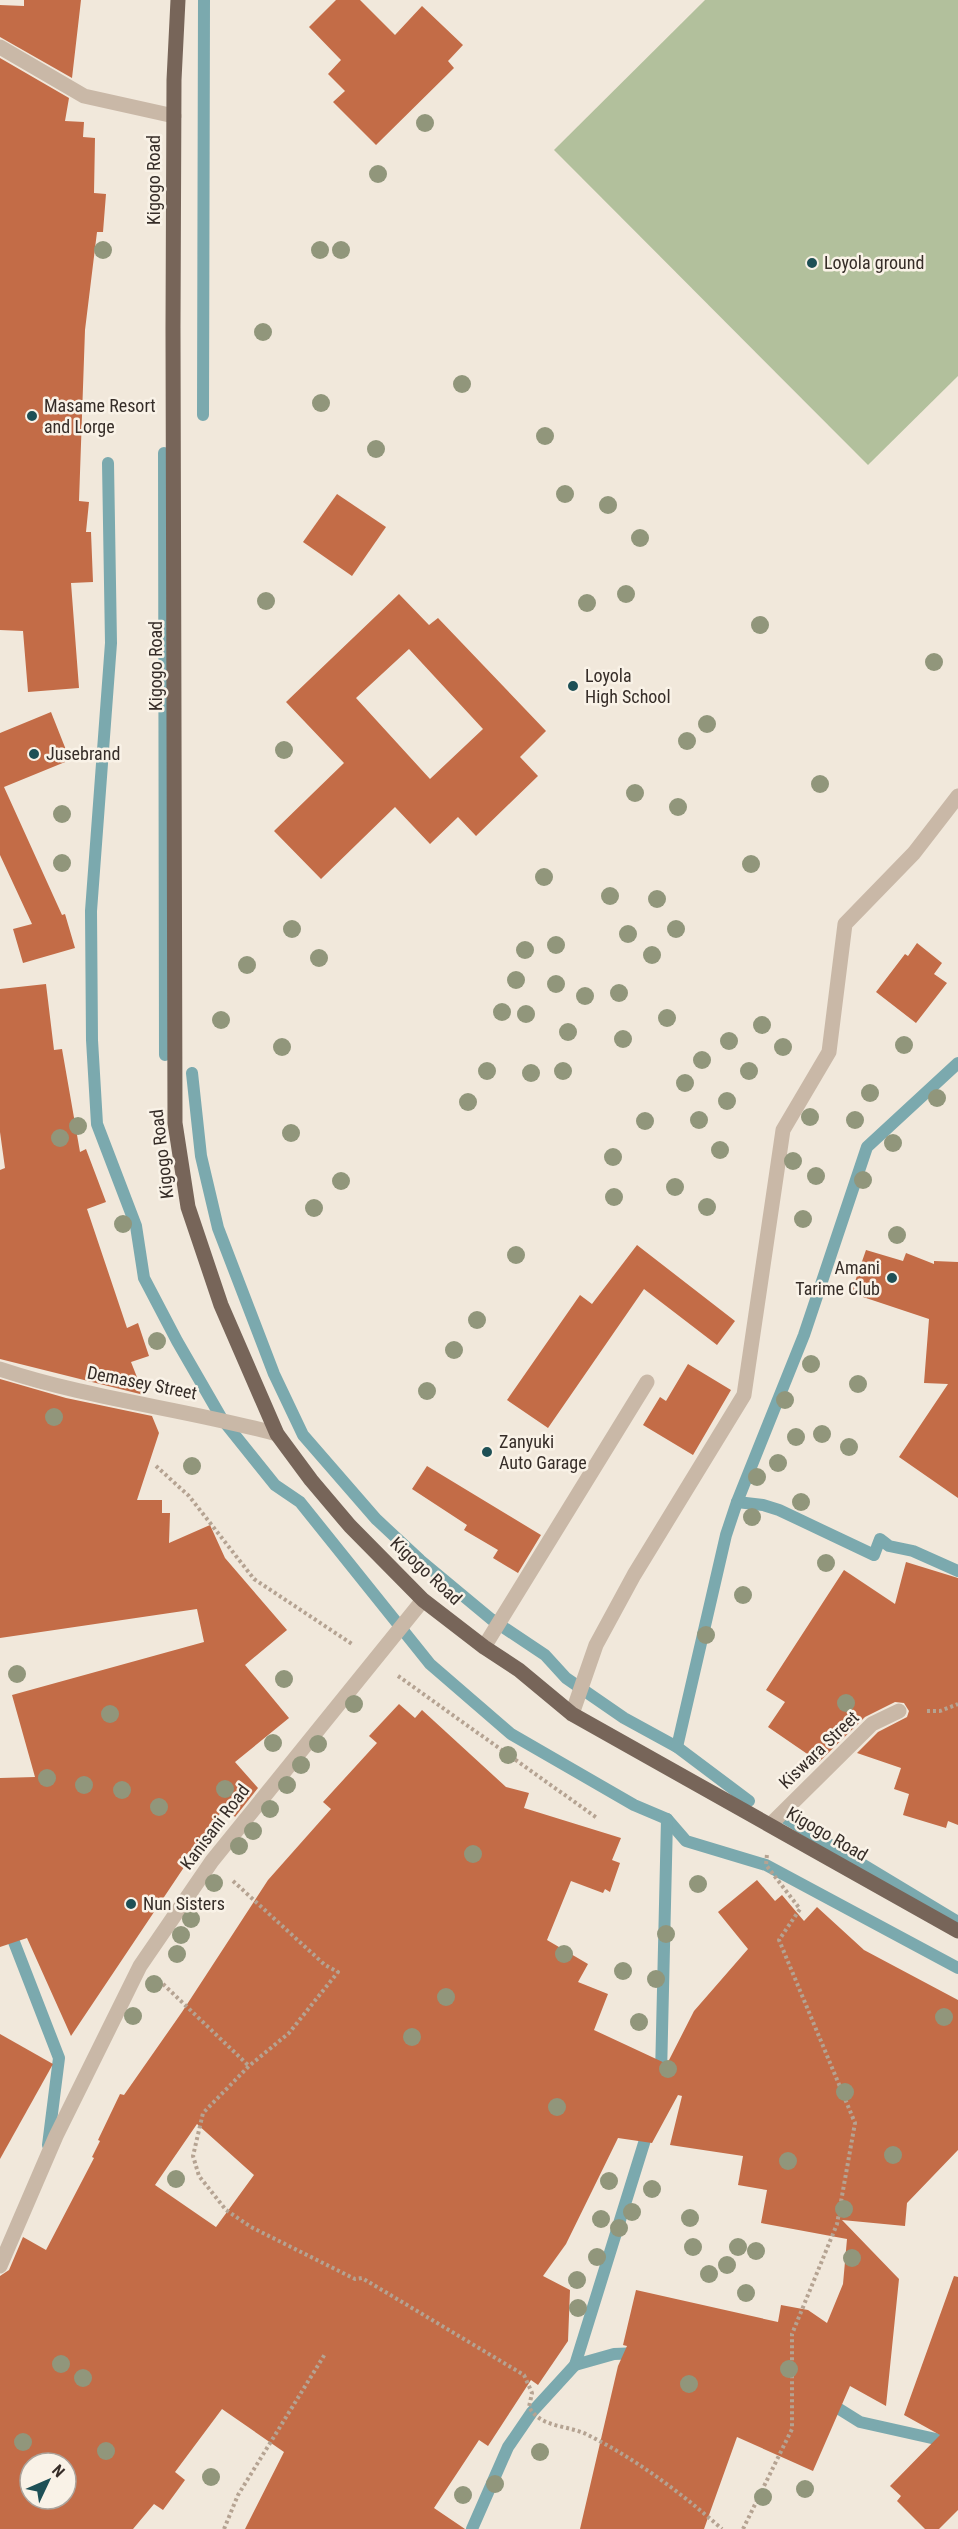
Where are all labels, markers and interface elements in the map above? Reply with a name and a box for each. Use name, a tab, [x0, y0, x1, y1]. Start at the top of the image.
street label: Kigogo Road	[143, 135, 164, 225]
place label: Loyola ground	[824, 252, 924, 273]
marker: Loyola ground	[805, 256, 819, 270]
place label: Masame Resort and Lorge	[44, 395, 156, 437]
marker: Masame Resort and Lorge	[25, 409, 39, 423]
street label: Kigogo Road	[145, 621, 166, 711]
place label: Loyola High School	[585, 665, 671, 707]
marker: Loyola High School	[566, 679, 580, 693]
place label: Jusebrand	[46, 743, 120, 764]
marker: Jusebrand	[27, 747, 41, 761]
street label: Kigogo Road	[146, 1108, 177, 1200]
place label: Amani Tarime Club	[795, 1257, 880, 1299]
marker: Amani Tarime Club	[885, 1271, 899, 1285]
street label: Demasey Street	[85, 1362, 199, 1403]
place label: Zanyuki Auto Garage	[499, 1431, 587, 1473]
marker: Zanyuki Auto Garage	[480, 1445, 494, 1459]
street label: Kigogo Road	[386, 1532, 466, 1609]
street label: Kiswara Street	[774, 1706, 863, 1793]
street label: Kanisani Road	[176, 1780, 253, 1873]
street label: Kigogo Road	[783, 1802, 871, 1865]
place label: Nun Sisters	[143, 1893, 225, 1914]
marker: Nun Sisters	[124, 1897, 138, 1911]
north arrow	[18, 2451, 78, 2511]
text: N	[48, 2461, 69, 2481]

